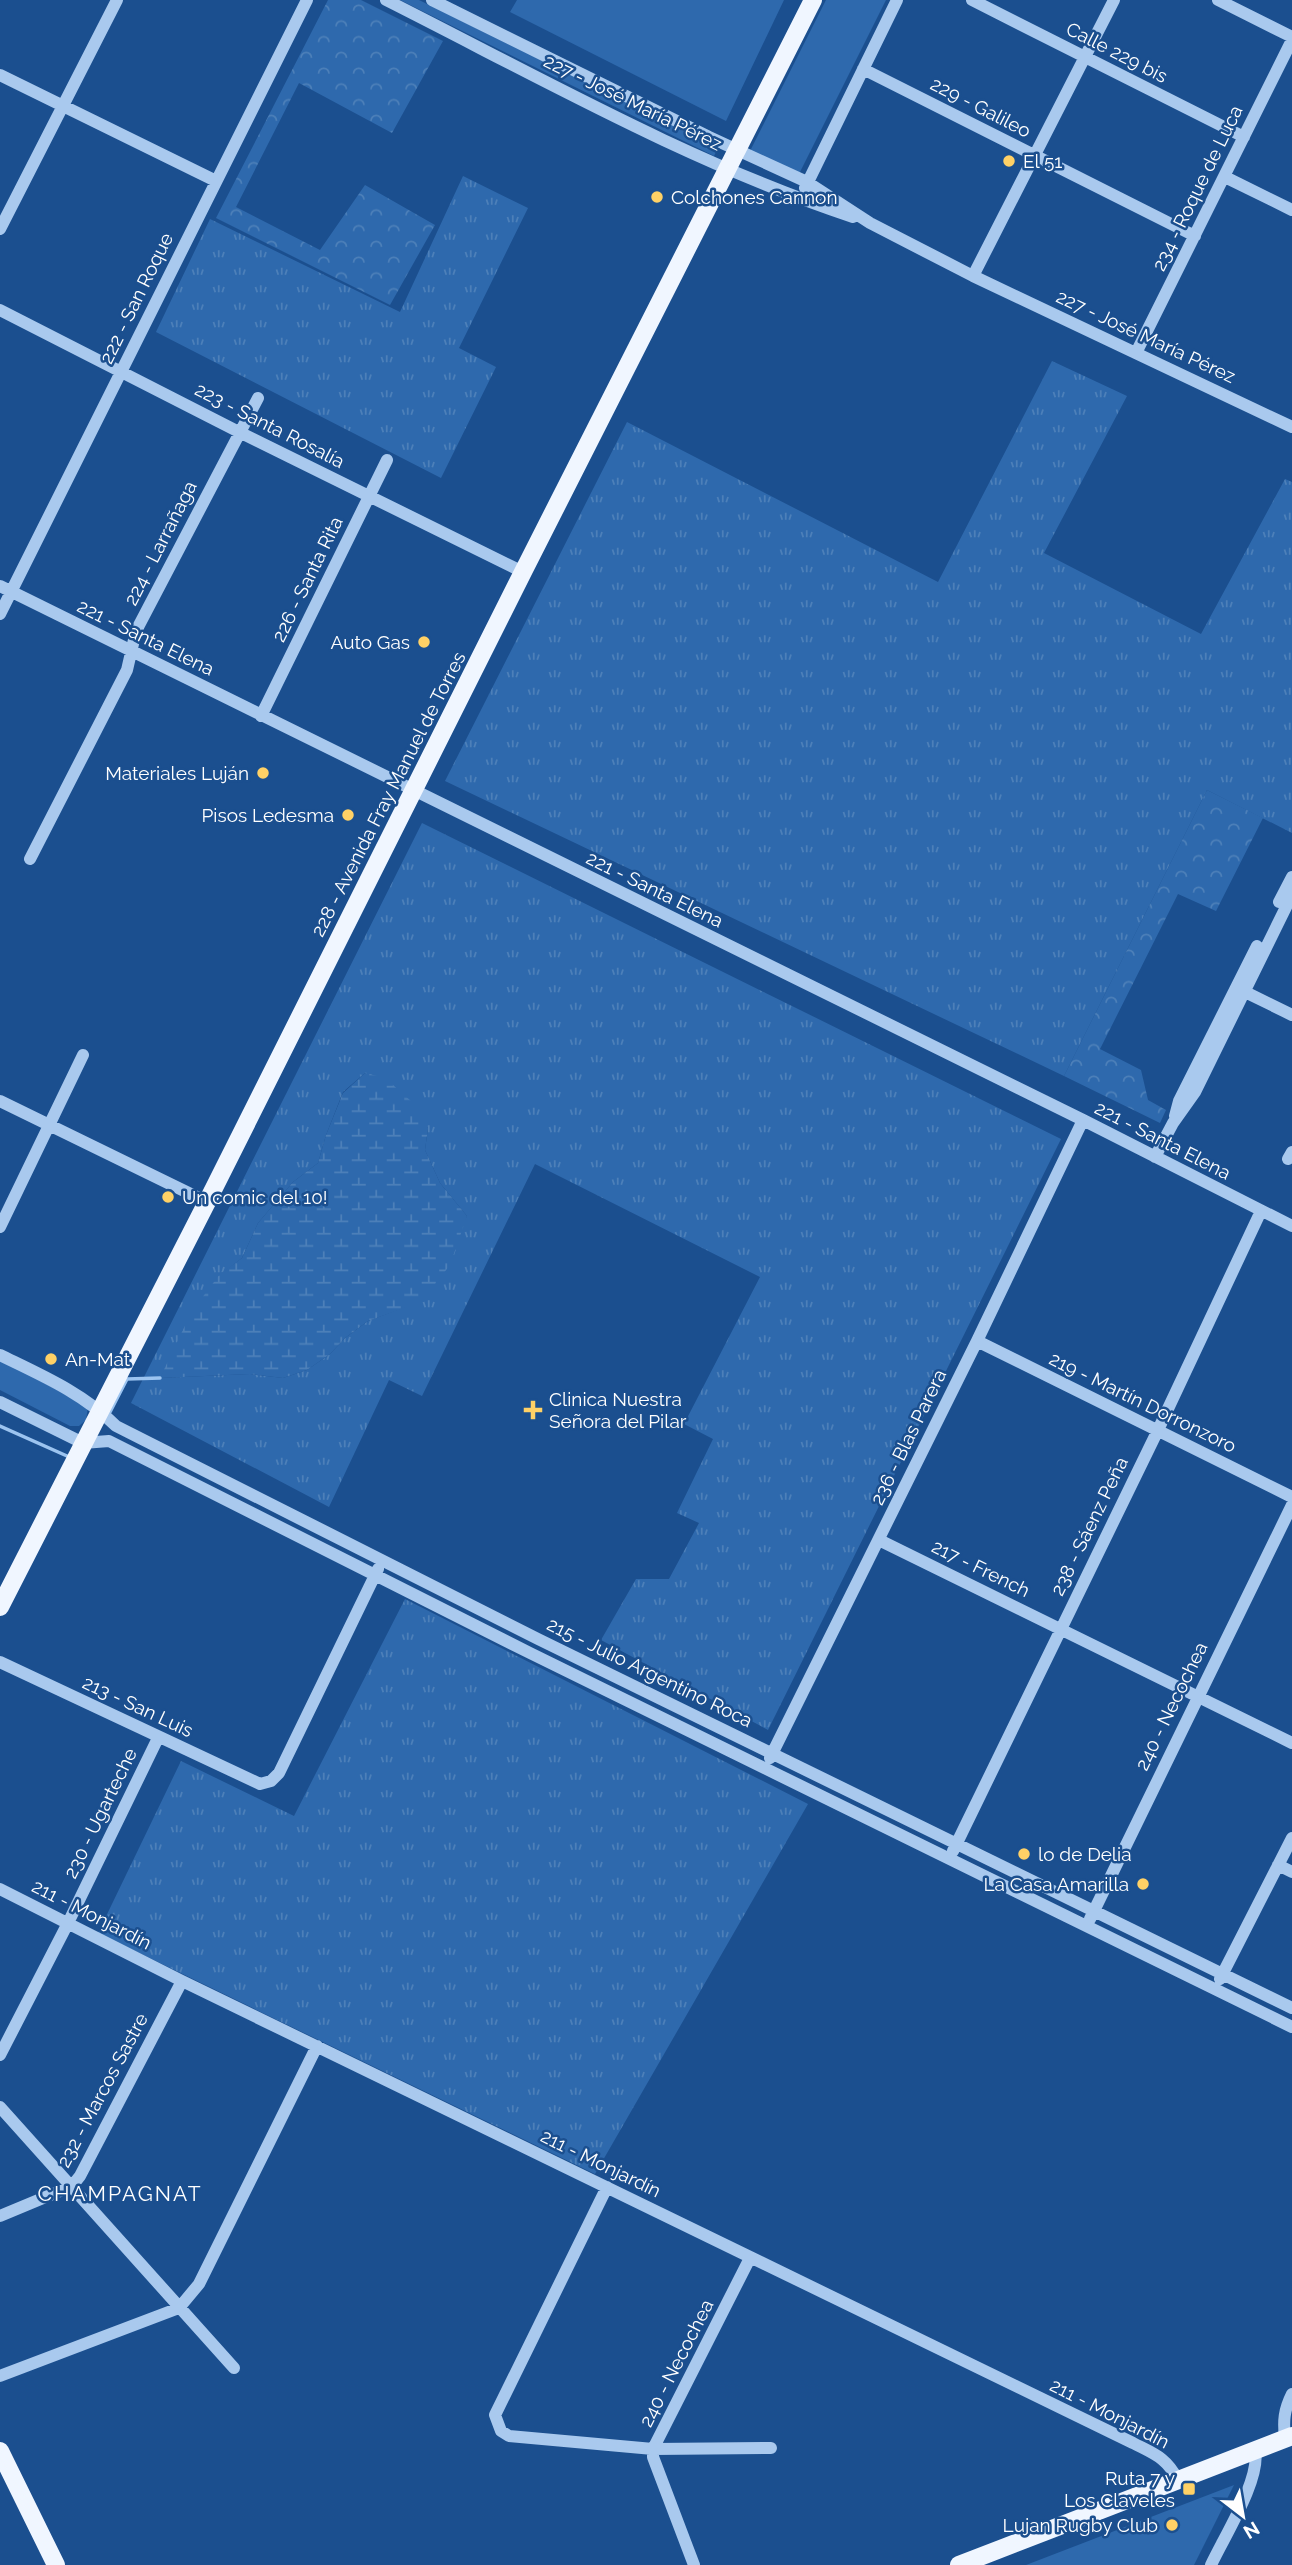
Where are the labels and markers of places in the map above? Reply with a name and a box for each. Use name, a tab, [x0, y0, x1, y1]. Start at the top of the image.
place label: El 51	[1023, 150, 1063, 172]
marker: El 51	[1001, 153, 1017, 169]
place label: Colchones Cannon	[671, 186, 838, 208]
marker: Colchones Cannon	[649, 189, 665, 205]
place label: Auto Gas	[331, 631, 410, 653]
marker: Auto Gas	[416, 634, 432, 650]
place label: Materiales Luján	[105, 762, 249, 784]
marker: Materiales Luján	[255, 765, 271, 781]
place label: Pisos Ledesma	[202, 804, 334, 826]
marker: Pisos Ledesma	[340, 807, 356, 823]
place label: Un comic del 10!	[182, 1186, 328, 1208]
marker: Un comic del 10!	[160, 1189, 176, 1205]
place label: An-Mat	[65, 1348, 131, 1370]
marker: An-Mat	[43, 1351, 59, 1367]
place label: Clinica Nuestra Señora del Pilar	[549, 1388, 687, 1432]
marker: Clinica Nuestra Señora del Pilar	[523, 1400, 543, 1420]
place label: lo de Delia	[1038, 1843, 1132, 1865]
marker: lo de Delia	[1016, 1846, 1032, 1862]
place label: La Casa Amarilla	[983, 1873, 1129, 1895]
marker: La Casa Amarilla	[1135, 1876, 1151, 1892]
place label: Ruta 7 y Los Claveles	[1064, 2467, 1175, 2511]
marker: Ruta 7 y Los Claveles	[1181, 2481, 1197, 2497]
place label: Lujan Rugby Club	[1003, 2514, 1158, 2536]
marker: Lujan Rugby Club	[1164, 2517, 1180, 2533]

